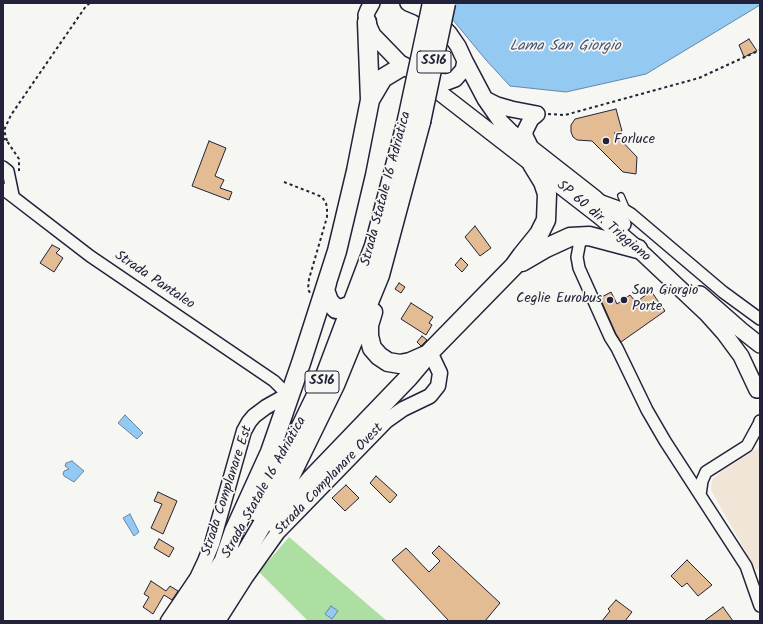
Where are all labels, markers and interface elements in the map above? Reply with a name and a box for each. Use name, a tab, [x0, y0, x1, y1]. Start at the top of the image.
water label: Lama San Giorgio	[509, 38, 621, 56]
road number: SS16	[417, 51, 451, 73]
street label: Strada Statale 16 Adriatica	[358, 110, 416, 268]
place label: Forluce	[614, 133, 655, 149]
marker: Forluce	[601, 136, 611, 146]
street label: SP 60 dir. Triggiano	[553, 178, 653, 266]
street label: Strada Pantaleo	[111, 248, 197, 314]
place label: San Giorgio Porte	[632, 284, 698, 316]
place label: Ceglie Eurobus	[516, 292, 602, 308]
marker: Ceglie Eurobus	[605, 295, 615, 305]
marker: San Giorgio Porte	[619, 295, 629, 305]
road number: SS16	[305, 371, 339, 393]
street label: Strada Statale 16 Adriatica	[219, 414, 311, 562]
street label: Strada Complanare Ovest	[272, 421, 388, 539]
street label: Strada Complanare Est	[199, 424, 257, 558]

